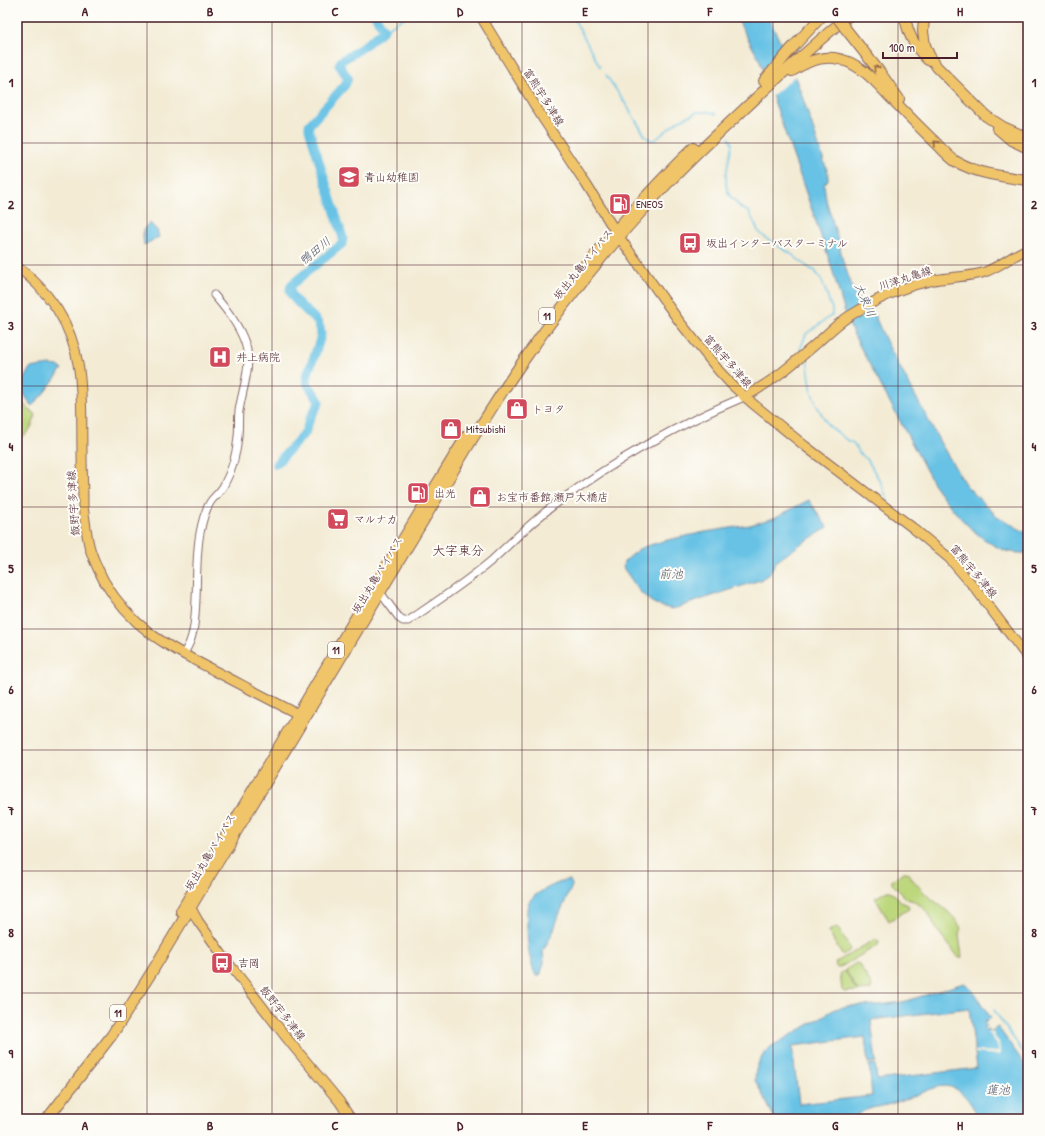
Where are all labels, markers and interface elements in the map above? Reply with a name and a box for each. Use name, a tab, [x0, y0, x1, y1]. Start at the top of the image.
text: A	[82, 2, 89, 20]
text: B	[207, 2, 214, 20]
text: C	[331, 2, 339, 20]
text: D	[457, 2, 464, 20]
text: E	[582, 2, 588, 20]
text: F	[707, 2, 714, 20]
text: G	[832, 2, 839, 20]
text: H	[957, 2, 963, 20]
scale bar	[883, 34, 957, 60]
text: 100 m	[889, 39, 915, 56]
street label: 富熊宇多津線	[521, 65, 567, 129]
one-way arrow	[874, 65, 881, 72]
text: 1	[9, 73, 14, 91]
text: 1	[1032, 73, 1037, 91]
one-way arrow	[933, 141, 941, 148]
school or university icon: 青山幼稚園	[336, 164, 362, 190]
place label: 青山幼稚園	[364, 170, 419, 184]
fuel station icon: ENEOS	[607, 191, 633, 217]
text: 2	[8, 195, 15, 213]
text: 2	[1031, 195, 1038, 213]
place label: ENEOS	[636, 197, 663, 211]
street label: 坂出丸亀バイパス	[550, 225, 616, 303]
bus stop icon: 坂出インターバスターミナル	[677, 230, 703, 256]
water label: 鴨田川	[295, 233, 334, 269]
place label: 坂出インターバスターミナル	[706, 236, 848, 250]
street label: 川津丸亀線	[877, 263, 933, 293]
water label: 大束川	[851, 280, 880, 320]
road number: 11	[539, 308, 555, 324]
text: 3	[8, 316, 14, 334]
text: 3	[1031, 316, 1037, 334]
street label: 富熊宇多津線	[701, 332, 755, 390]
hospital icon: 井上病院	[207, 344, 233, 370]
place label: 井上病院	[236, 350, 280, 364]
shop icon: トヨタ	[504, 396, 530, 422]
place label: トヨタ	[532, 402, 565, 416]
shop icon: Mitsubishi	[438, 416, 464, 442]
place label: Mitsubishi	[466, 422, 506, 436]
text: 4	[9, 437, 14, 455]
text: 4	[1032, 437, 1037, 455]
street label: 飯野宇多津線	[64, 470, 82, 536]
fuel station icon: 出光	[405, 480, 431, 506]
shop icon: お宝市番館 瀬戸大橋店	[467, 484, 493, 510]
place label: 出光	[434, 486, 456, 500]
place label: お宝市番館 瀬戸大橋店	[496, 490, 609, 504]
supermarket icon: マルナカ	[325, 506, 351, 532]
place label: マルナカ	[354, 512, 398, 526]
street label: 坂出丸亀バイパス	[348, 534, 406, 616]
district label: 大字東分	[432, 541, 484, 559]
street label: 富熊宇多津線	[947, 541, 1001, 601]
text: 5	[8, 559, 14, 577]
text: 5	[1031, 559, 1037, 577]
water label: 前池	[659, 565, 684, 582]
road number: 11	[328, 642, 344, 658]
text: 6	[8, 680, 14, 698]
text: 6	[1031, 680, 1037, 698]
text: 7	[7, 801, 15, 819]
text: 7	[1030, 801, 1038, 819]
street label: 坂出丸亀バイパス	[181, 811, 239, 893]
text: 8	[8, 923, 14, 941]
text: 8	[1031, 923, 1037, 941]
bus stop icon: 吉岡	[209, 950, 235, 976]
place label: 吉岡	[238, 956, 260, 970]
street label: 飯野宇多津線	[257, 983, 309, 1043]
road number: 11	[110, 1005, 126, 1021]
text: 9	[9, 1044, 14, 1062]
text: 9	[1032, 1044, 1037, 1062]
water label: 蓮池	[986, 1081, 1011, 1098]
text: A	[82, 1116, 89, 1134]
text: B	[207, 1116, 214, 1134]
text: C	[331, 1116, 339, 1134]
text: D	[457, 1116, 464, 1134]
text: E	[582, 1116, 588, 1134]
text: F	[707, 1116, 714, 1134]
text: G	[832, 1116, 839, 1134]
text: H	[957, 1116, 963, 1134]

